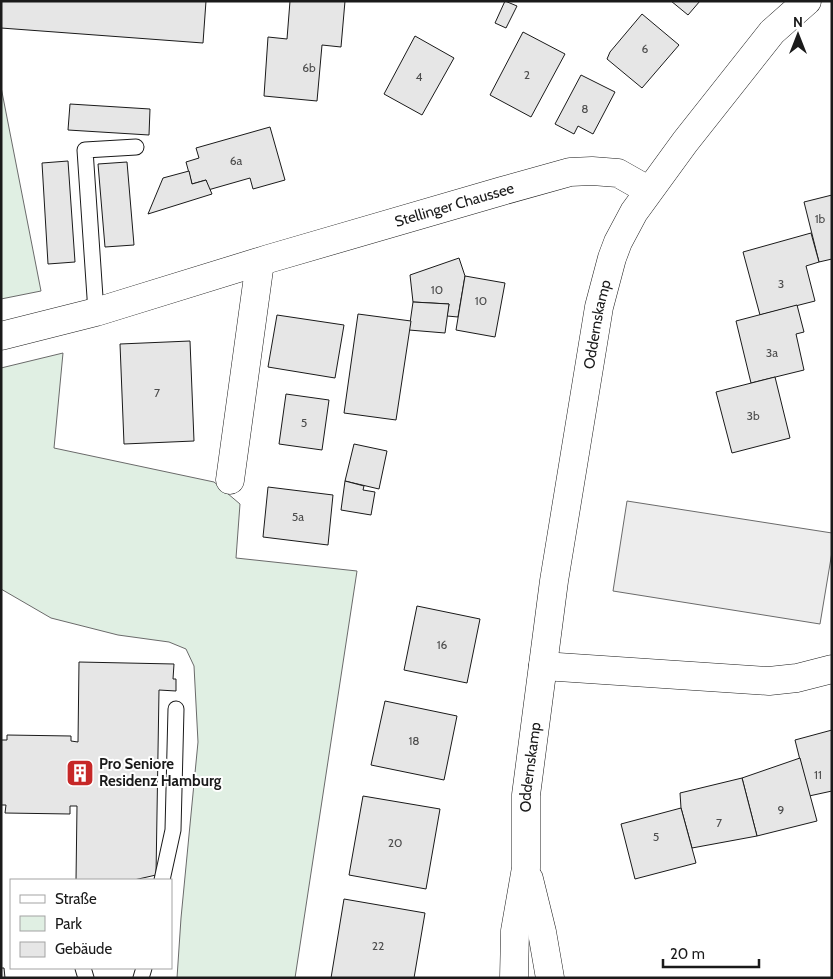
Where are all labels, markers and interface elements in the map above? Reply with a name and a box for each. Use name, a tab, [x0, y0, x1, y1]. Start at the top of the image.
north arrow	[773, 10, 823, 60]
text: N	[793, 13, 803, 31]
house number: 6	[642, 41, 649, 56]
house number: 6b	[302, 60, 316, 75]
house number: 2	[524, 67, 530, 82]
house number: 4	[416, 69, 423, 84]
house number: 8	[581, 101, 589, 116]
house number: 6a	[230, 153, 243, 168]
street label: Stellinger Chaussee	[393, 179, 516, 231]
house number: 1b	[815, 211, 826, 226]
house number: 3	[778, 276, 784, 291]
street label: Oddernskamp	[580, 278, 615, 370]
house number: 10	[431, 282, 443, 297]
house number: 10	[475, 293, 487, 308]
house number: 3a	[766, 345, 778, 360]
house number: 7	[154, 385, 160, 400]
house number: 3b	[746, 408, 760, 423]
house number: 5	[301, 415, 307, 430]
house number: 5a	[292, 509, 304, 524]
house number: 16	[437, 637, 448, 652]
street label: Oddernskamp	[517, 721, 544, 812]
house number: 18	[408, 733, 420, 748]
place label: Pro Seniore Residenz Hamburg	[99, 755, 222, 790]
building icon: Pro Seniore Residenz Hamburg	[65, 758, 95, 788]
house number: 11	[814, 767, 822, 782]
house number: 9	[778, 802, 785, 817]
house number: 7	[716, 815, 722, 830]
house number: 5	[653, 829, 659, 844]
house number: 20	[388, 835, 402, 850]
legend	[10, 879, 172, 969]
text: Straße	[55, 890, 97, 908]
text: Park	[55, 915, 82, 933]
scale bar	[663, 936, 759, 968]
house number: 22	[372, 938, 384, 953]
text: Gebäude	[55, 940, 112, 958]
text: 20 m	[670, 945, 705, 963]

